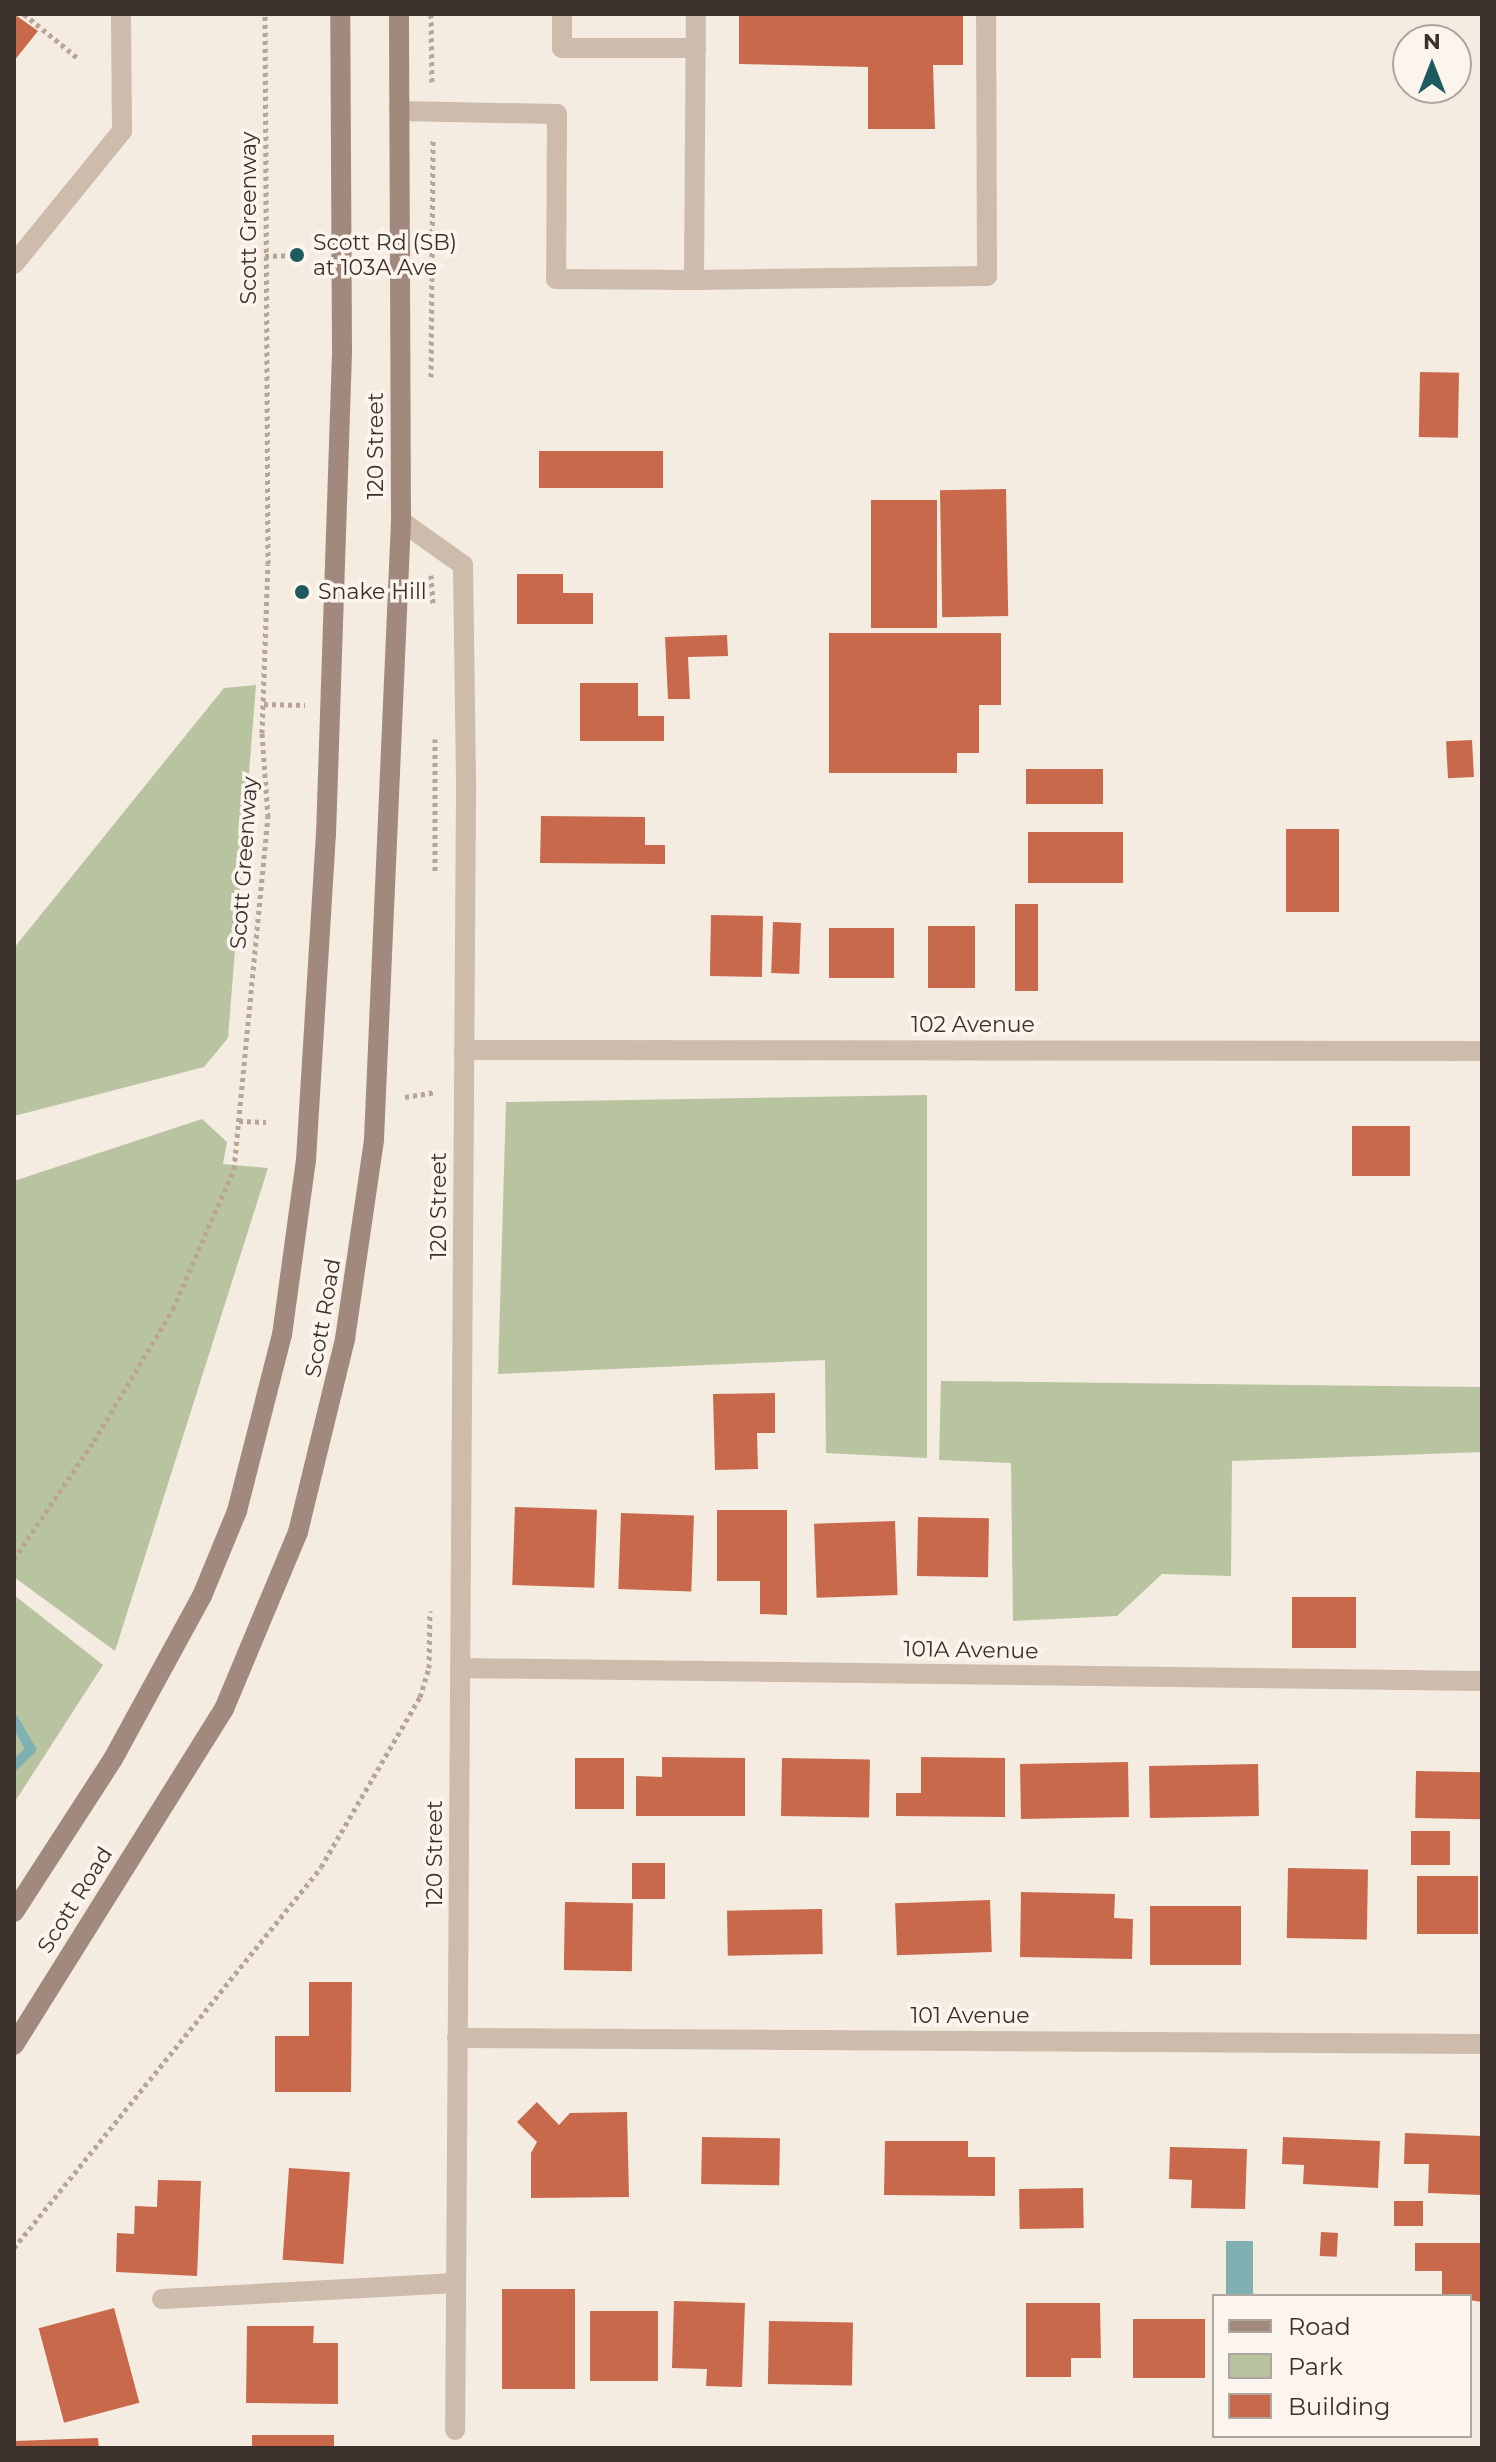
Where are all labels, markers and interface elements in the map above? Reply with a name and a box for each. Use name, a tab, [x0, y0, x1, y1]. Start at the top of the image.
north arrow	[1392, 24, 1472, 104]
text: N	[1423, 28, 1441, 55]
street label: Scott Greenway	[236, 131, 262, 305]
place label: Scott Rd (SB) at 103A Ave	[313, 229, 457, 280]
marker: Scott Rd (SB) at 103A Ave	[288, 246, 306, 264]
street label: 120 Street	[363, 392, 389, 500]
place label: Snake Hill	[318, 579, 427, 605]
marker: Snake Hill	[293, 583, 311, 601]
street label: Scott Greenway	[225, 776, 263, 950]
street label: 102 Avenue	[911, 1012, 1035, 1038]
street label: 120 Street	[426, 1152, 452, 1260]
street label: Scott Road	[300, 1256, 346, 1380]
street label: 101A Avenue	[903, 1636, 1039, 1664]
street label: 120 Street	[422, 1800, 448, 1908]
street label: Scott Road	[32, 1842, 118, 1958]
street label: 101 Avenue	[910, 2003, 1030, 2029]
legend	[1212, 2294, 1472, 2438]
text: Road	[1288, 2312, 1351, 2341]
text: Park	[1288, 2352, 1343, 2381]
text: Building	[1288, 2392, 1391, 2421]

